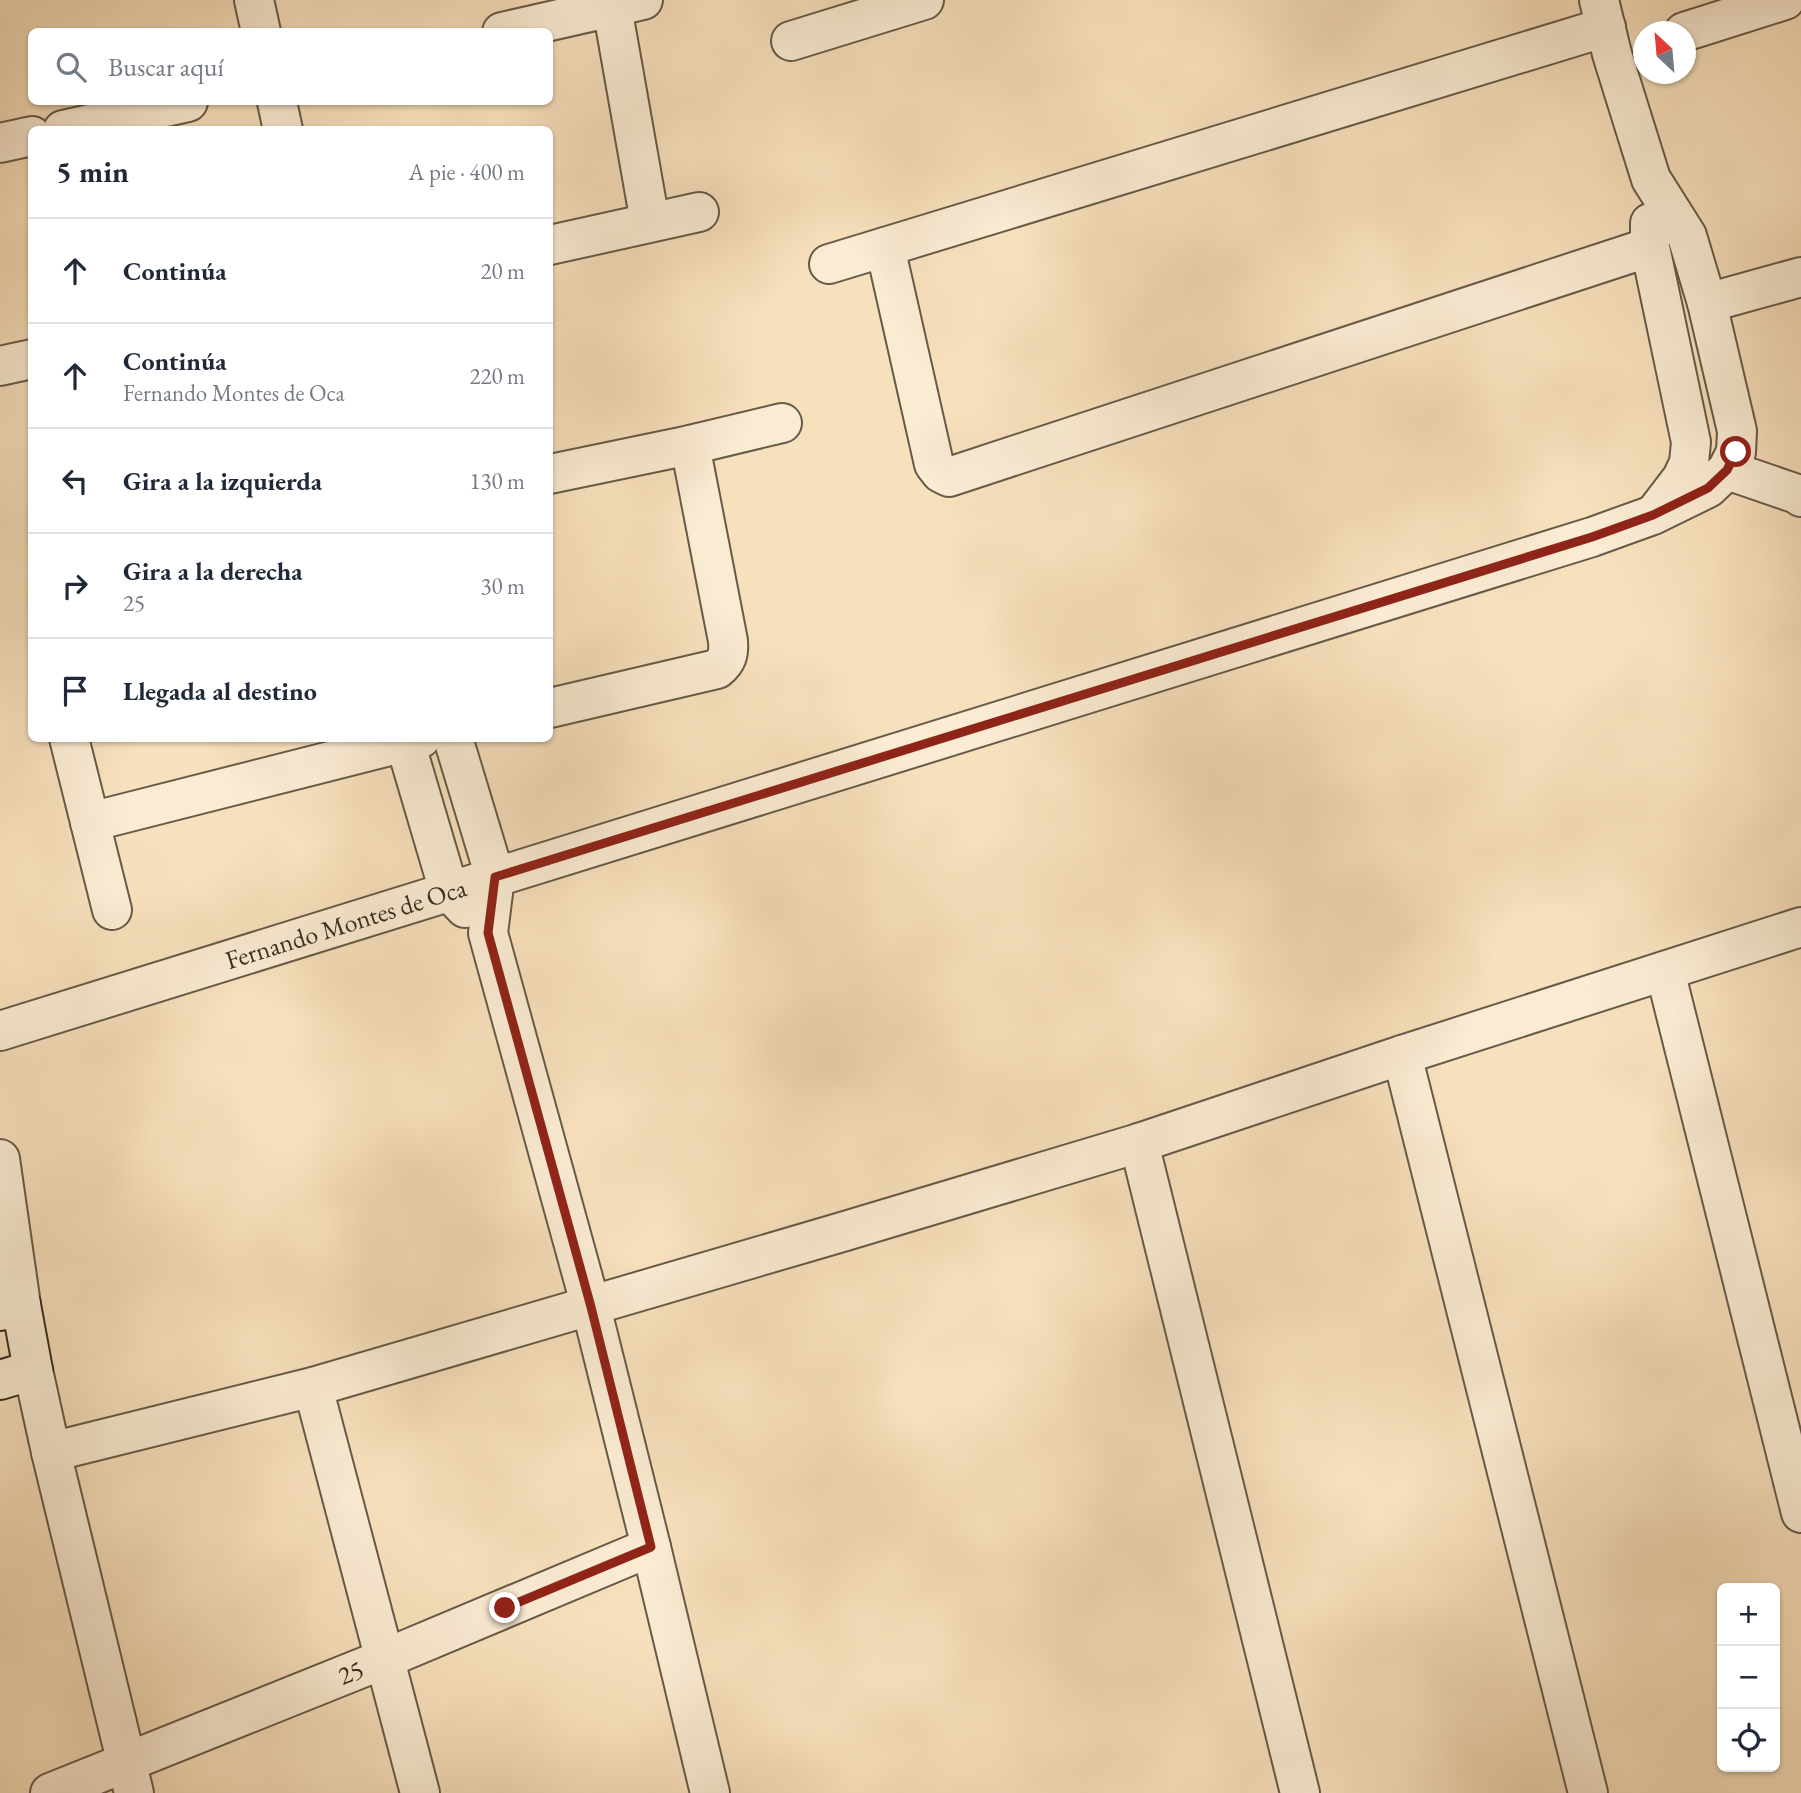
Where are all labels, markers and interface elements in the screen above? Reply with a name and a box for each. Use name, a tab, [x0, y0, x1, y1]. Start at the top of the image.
north arrow	[1633, 21, 1696, 84]
search box	[28, 28, 553, 105]
icon: search	[52, 48, 90, 86]
text: Buscar aquí	[108, 50, 224, 84]
text: 5 min	[56, 152, 129, 191]
text: A pie · 400 m	[409, 157, 525, 187]
icon: ahead	[56, 252, 94, 290]
text: Continúa	[123, 254, 227, 288]
text: 20 m	[480, 256, 525, 286]
text: Continúa	[123, 344, 227, 378]
icon: ahead	[56, 357, 94, 395]
text: 220 m	[469, 361, 525, 391]
text: Fernando Montes de Oca	[123, 378, 345, 408]
route start	[1720, 436, 1751, 467]
icon: left	[56, 462, 94, 500]
text: Gira a la izquierda	[123, 464, 322, 498]
text: 130 m	[469, 466, 525, 496]
text: Gira a la derecha	[123, 554, 303, 588]
icon: right	[56, 567, 94, 605]
text: 30 m	[480, 571, 525, 601]
text: 25	[123, 588, 145, 618]
icon: arrive	[56, 672, 94, 710]
text: Llegada al destino	[123, 674, 317, 708]
street label: Fernando Montes de Oca	[221, 870, 471, 977]
map controls	[1717, 1583, 1780, 1772]
button: +	[1717, 1583, 1780, 1646]
route end	[489, 1592, 520, 1623]
button: −	[1717, 1646, 1780, 1709]
street label: 25	[333, 1652, 369, 1693]
button: locate	[1717, 1709, 1780, 1772]

